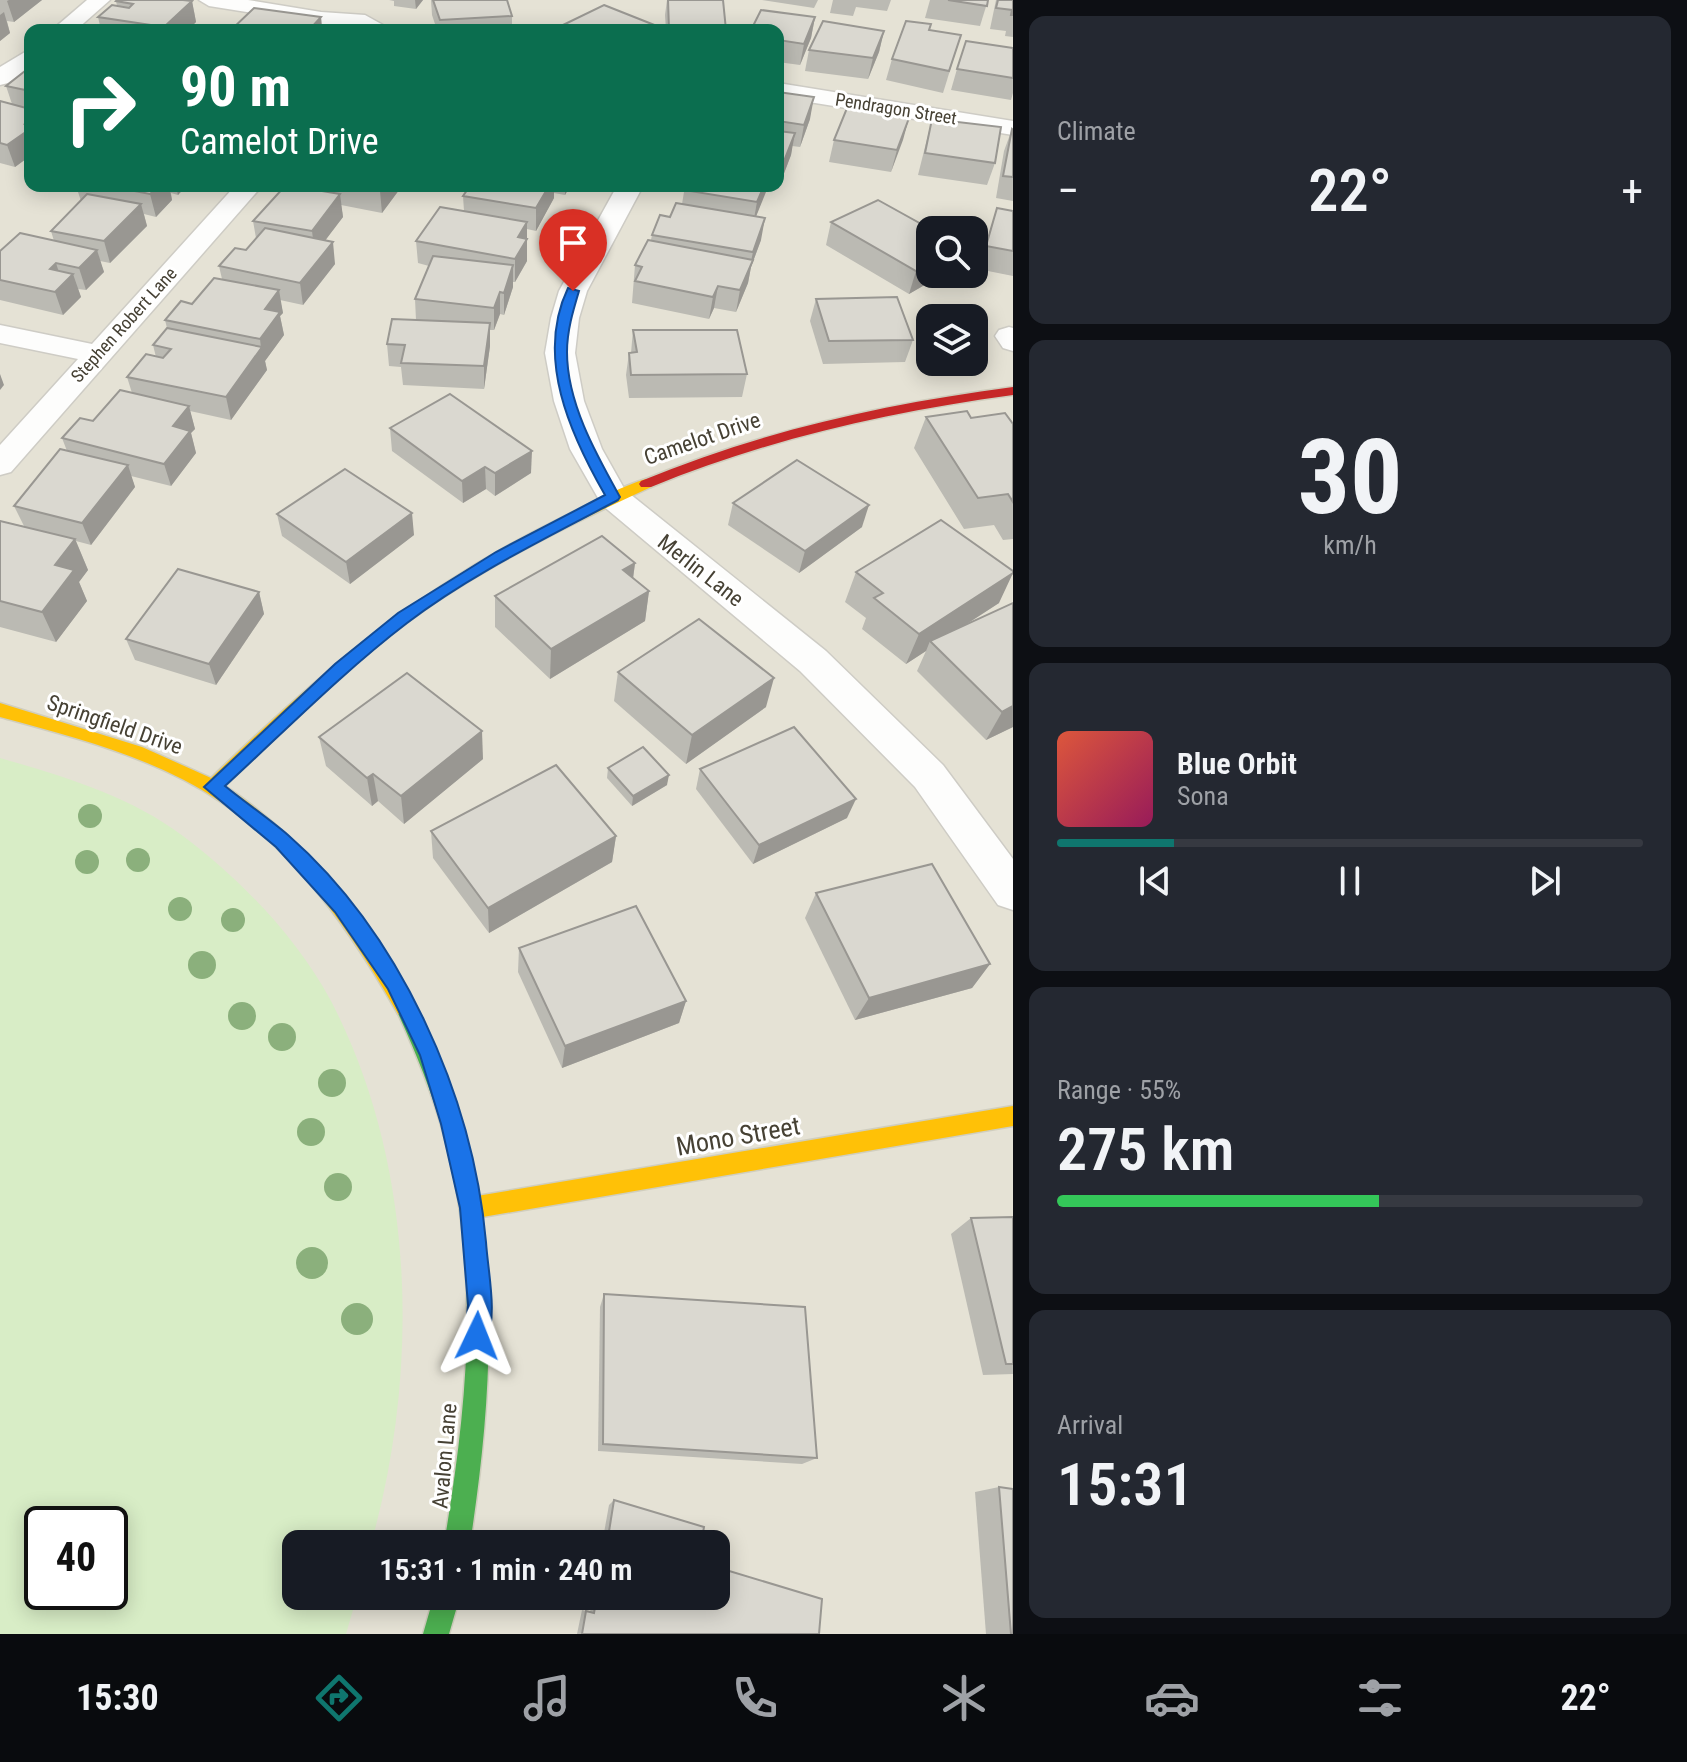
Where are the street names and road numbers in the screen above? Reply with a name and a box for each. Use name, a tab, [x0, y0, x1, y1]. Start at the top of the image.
street label: Pendragon Street	[834, 89, 958, 128]
street label: Stephen Robert Lane	[66, 263, 181, 387]
street label: Camelot Drive	[641, 407, 764, 470]
street label: Merlin Lane	[653, 529, 748, 611]
street label: Springfield Drive	[44, 690, 186, 759]
street label: Mono Street	[674, 1110, 802, 1162]
street label: Avalon Lane	[427, 1402, 462, 1510]

